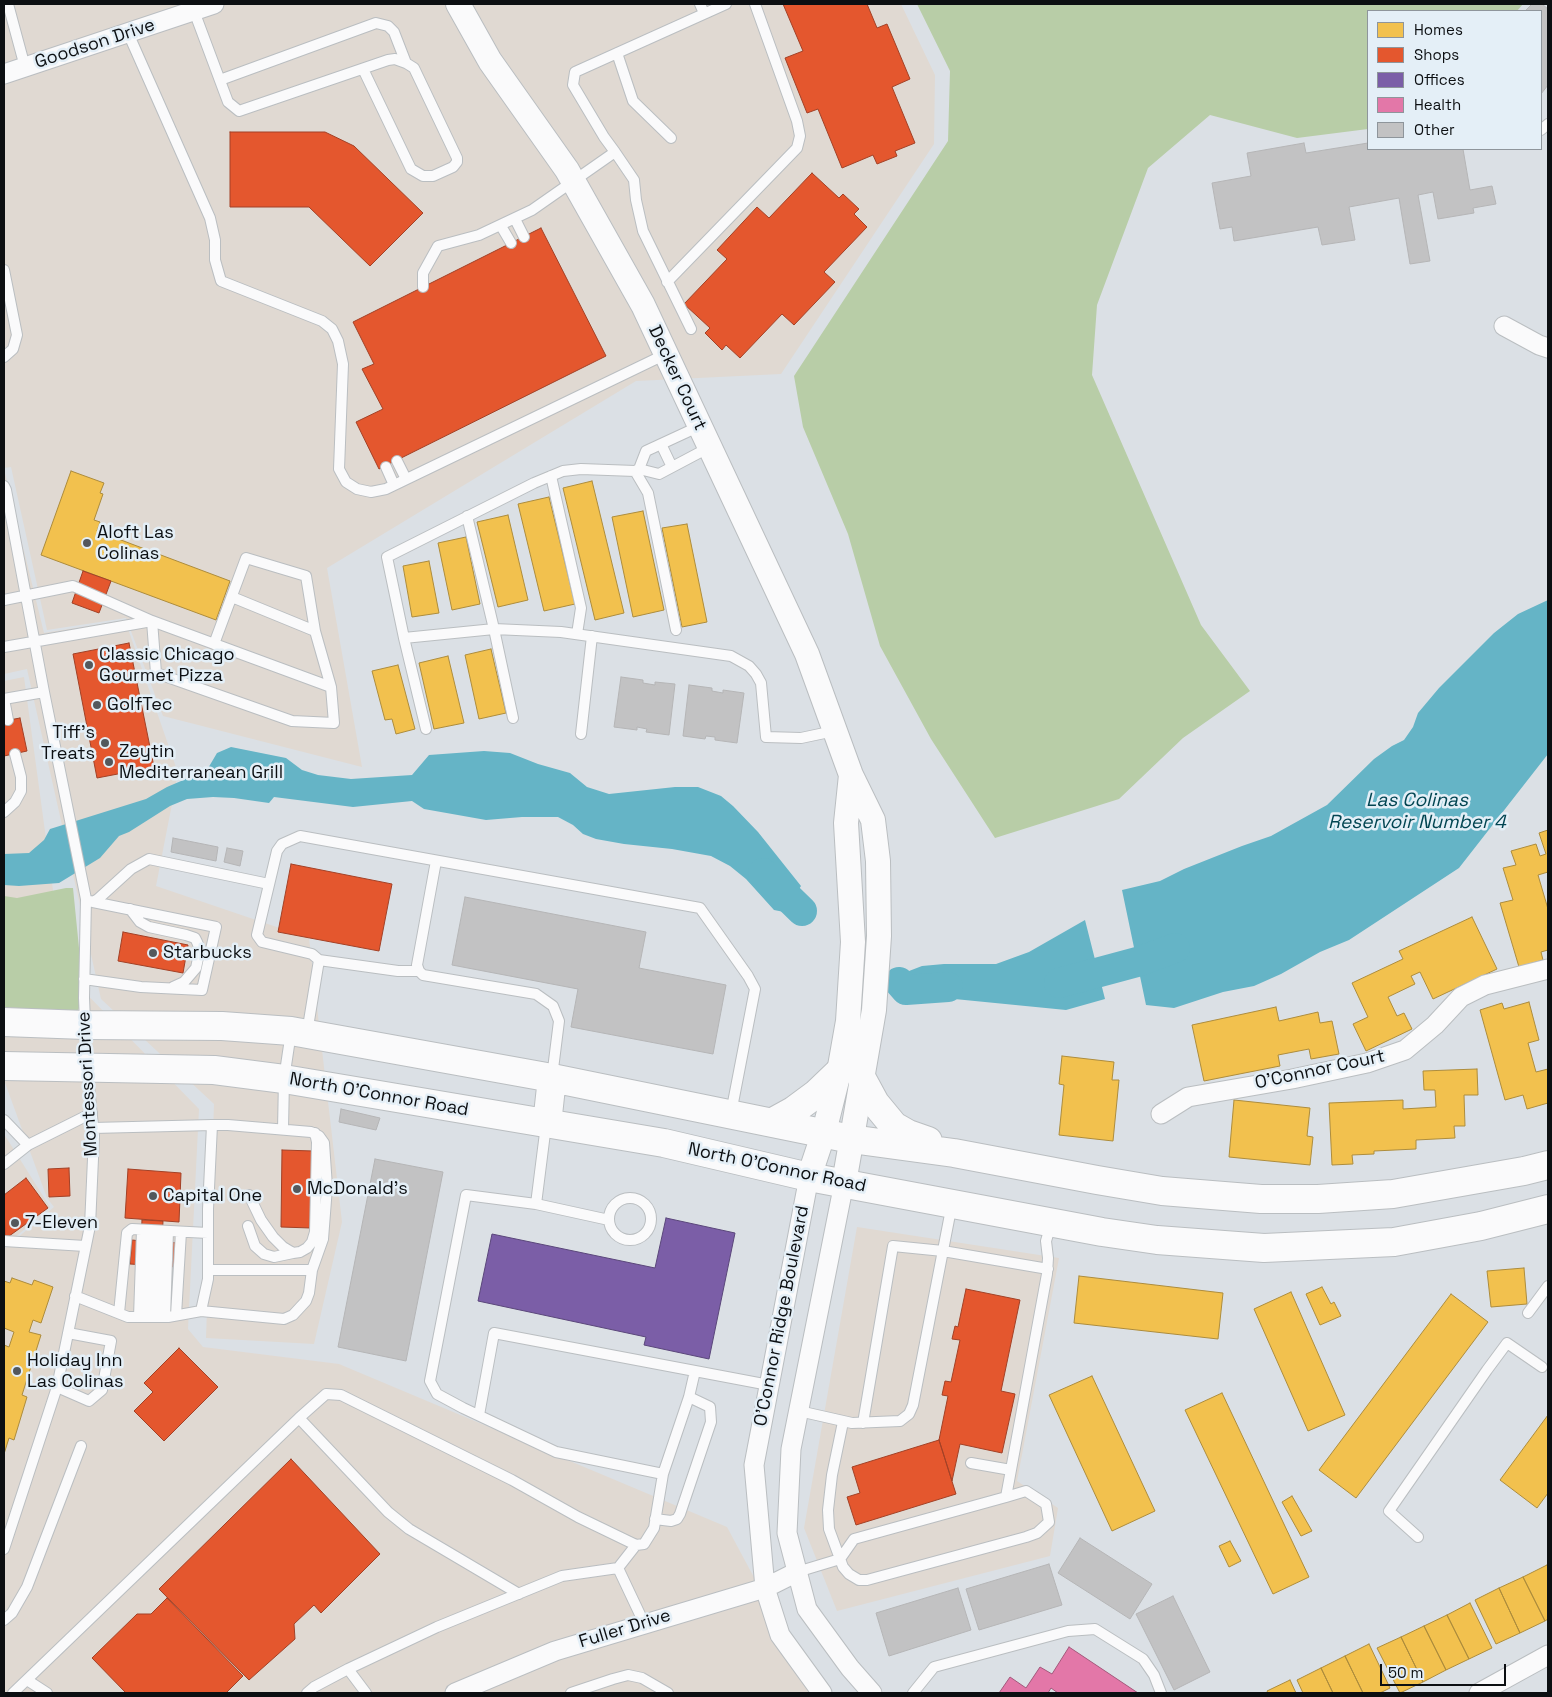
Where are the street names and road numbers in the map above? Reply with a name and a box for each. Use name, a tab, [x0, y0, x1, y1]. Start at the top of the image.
street label: Goodson Drive	[32, 14, 158, 74]
street label: Decker Court	[643, 322, 711, 434]
street label: Montessori Drive	[73, 1011, 103, 1157]
street label: O'Connor Court	[1253, 1046, 1387, 1094]
street label: North O'Connor Road	[288, 1069, 470, 1121]
street label: North O'Connor Road	[686, 1139, 868, 1197]
street label: O'Connor Ridge Boulevard	[750, 1204, 814, 1428]
street label: Fuller Drive	[577, 1605, 673, 1653]

